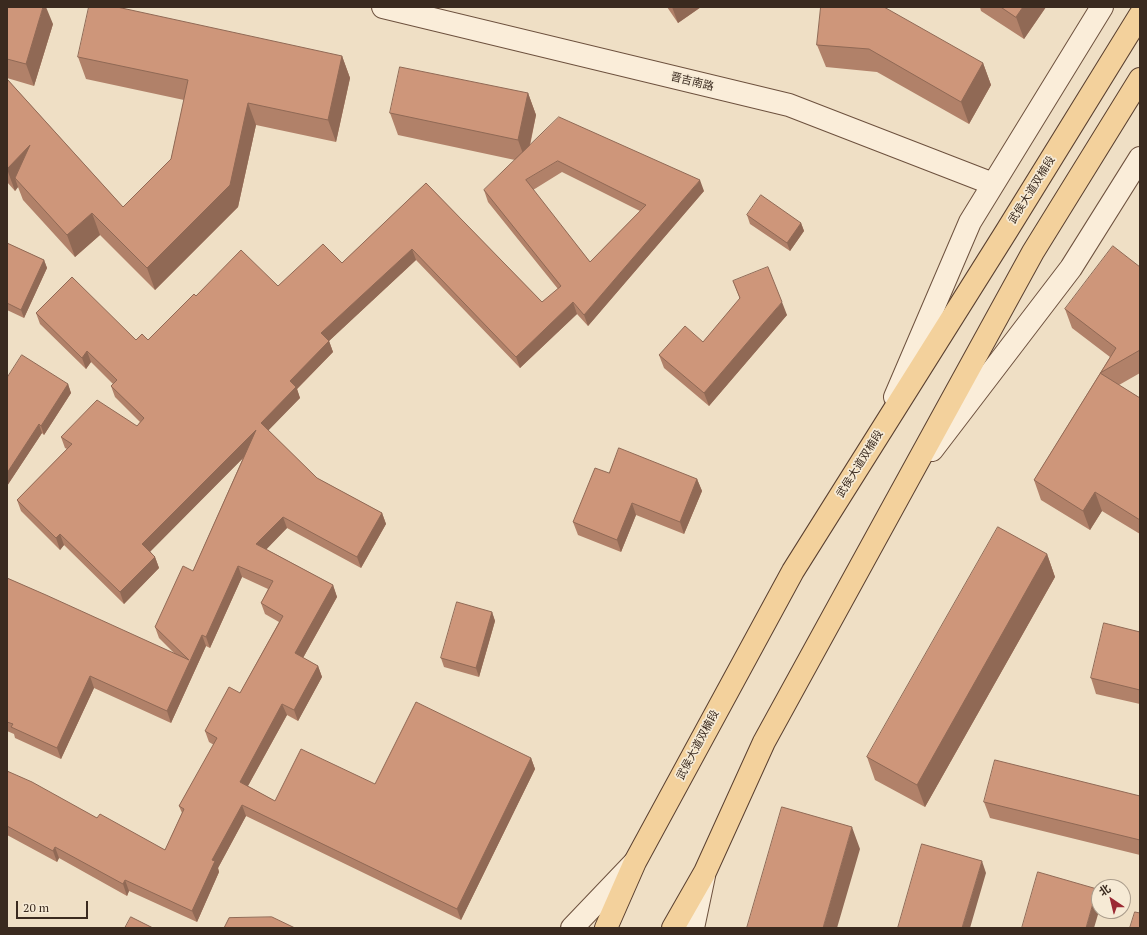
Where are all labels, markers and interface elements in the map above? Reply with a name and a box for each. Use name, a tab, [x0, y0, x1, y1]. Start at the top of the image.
street label: 晋吉南路	[669, 70, 715, 94]
street label: 武侯大道双楠段	[1006, 154, 1058, 226]
street label: 武侯大道双楠段	[834, 428, 886, 500]
street label: 武侯大道双楠段	[674, 708, 722, 782]
north arrow	[1091, 879, 1131, 919]
text: 北	[1096, 881, 1113, 899]
scale bar	[18, 893, 90, 919]
text: 20 m	[23, 900, 49, 915]

